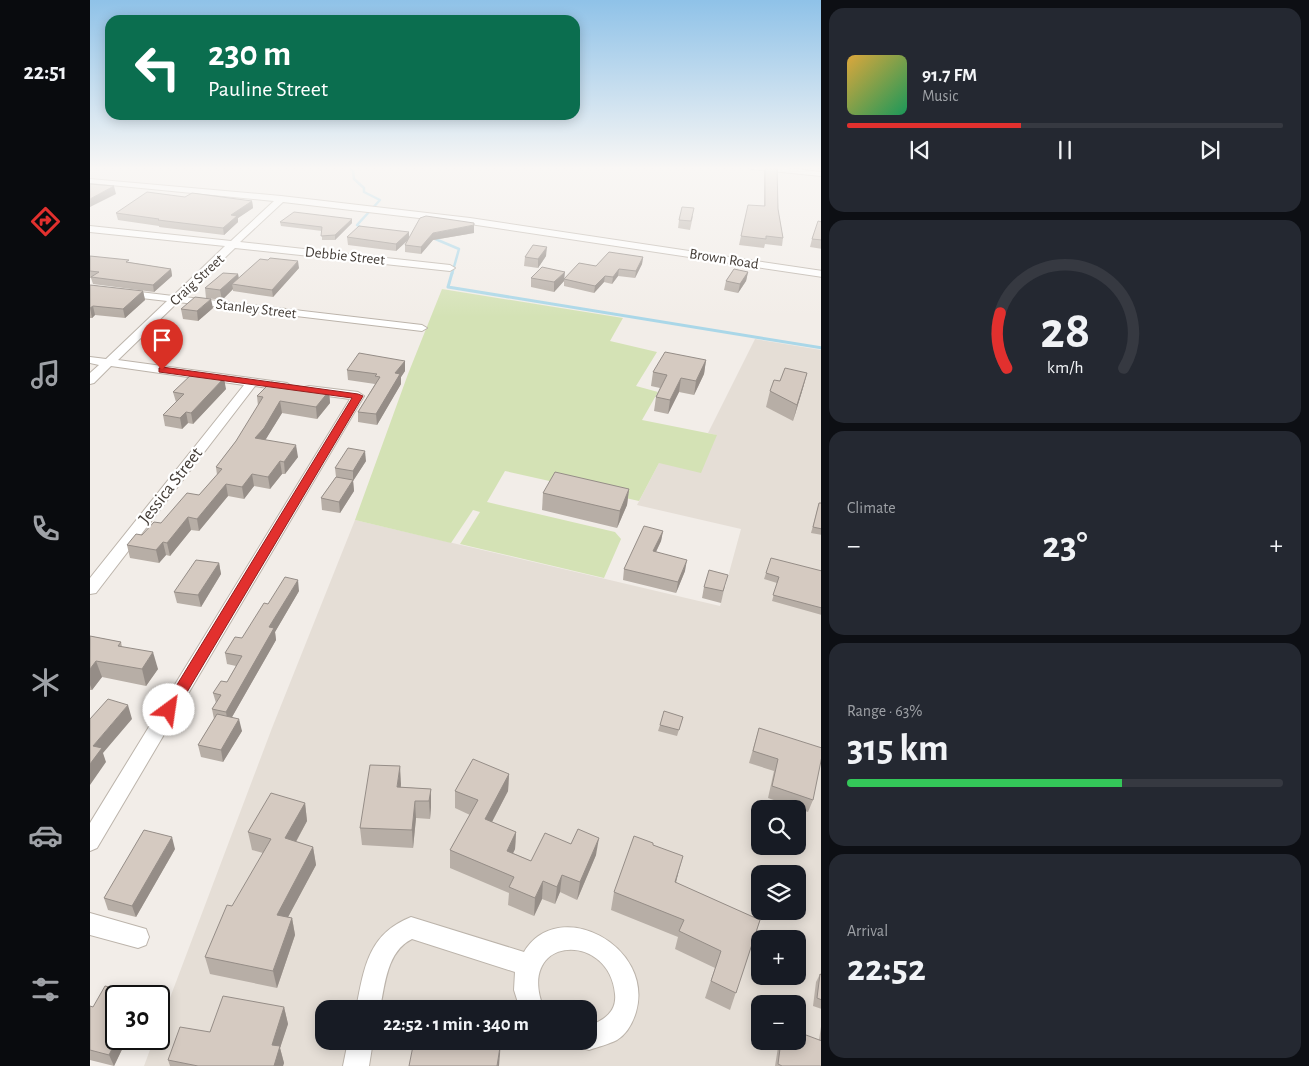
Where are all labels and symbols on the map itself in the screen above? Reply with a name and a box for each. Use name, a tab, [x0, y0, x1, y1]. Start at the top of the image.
street label: Debbie Street	[304, 244, 386, 268]
street label: Brown Road	[688, 246, 760, 272]
street label: Craig Street	[167, 251, 227, 309]
street label: Stanley Street	[215, 297, 297, 321]
pin	[141, 319, 183, 370]
street label: Jessica Street	[136, 444, 206, 528]
position arrow	[142, 683, 194, 735]
speed limit sign: 30	[105, 985, 170, 1050]

